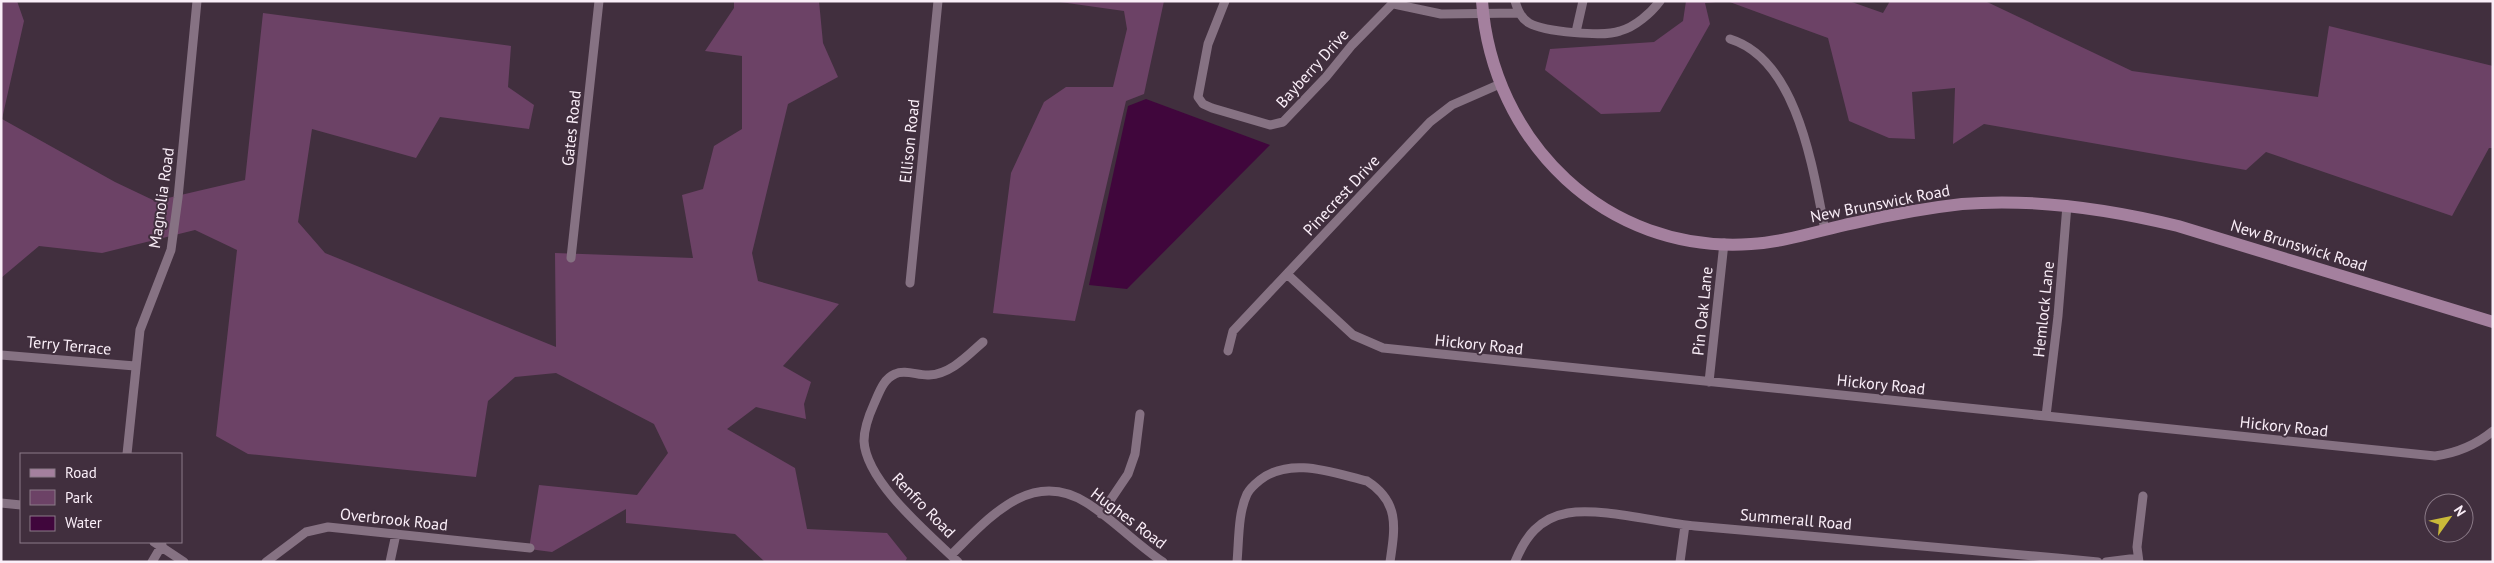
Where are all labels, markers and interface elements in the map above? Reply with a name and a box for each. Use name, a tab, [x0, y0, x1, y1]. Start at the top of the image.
street label: Bayberry Drive	[1271, 24, 1353, 112]
street label: Gates Road	[557, 89, 585, 167]
street label: Ellison Road	[895, 98, 923, 184]
street label: Magnolia Road	[144, 146, 178, 250]
street label: Pinecrest Drive	[1299, 151, 1383, 239]
street label: New Brunswick Road	[1808, 180, 1952, 226]
street label: New Brunswick Road	[2228, 215, 2370, 275]
street label: Hemlock Lane	[2028, 260, 2058, 358]
street label: Pin Oak Lane	[1687, 266, 1717, 356]
street label: Hickory Road	[1434, 329, 1524, 359]
street label: Terry Terrace	[26, 331, 112, 359]
street label: Hickory Road	[1836, 369, 1926, 399]
street label: Hickory Road	[2239, 411, 2329, 441]
legend	[20, 453, 182, 543]
text: Road	[65, 463, 97, 482]
street label: Renfro Road	[888, 468, 960, 542]
street label: Hughes Road	[1087, 483, 1171, 553]
text: Park	[65, 488, 93, 507]
north arrow	[2424, 493, 2474, 543]
text: N	[2450, 502, 2470, 520]
street label: Overbrook Road	[339, 503, 449, 535]
street label: Summerall Road	[1739, 504, 1853, 534]
text: Water	[65, 513, 102, 532]

